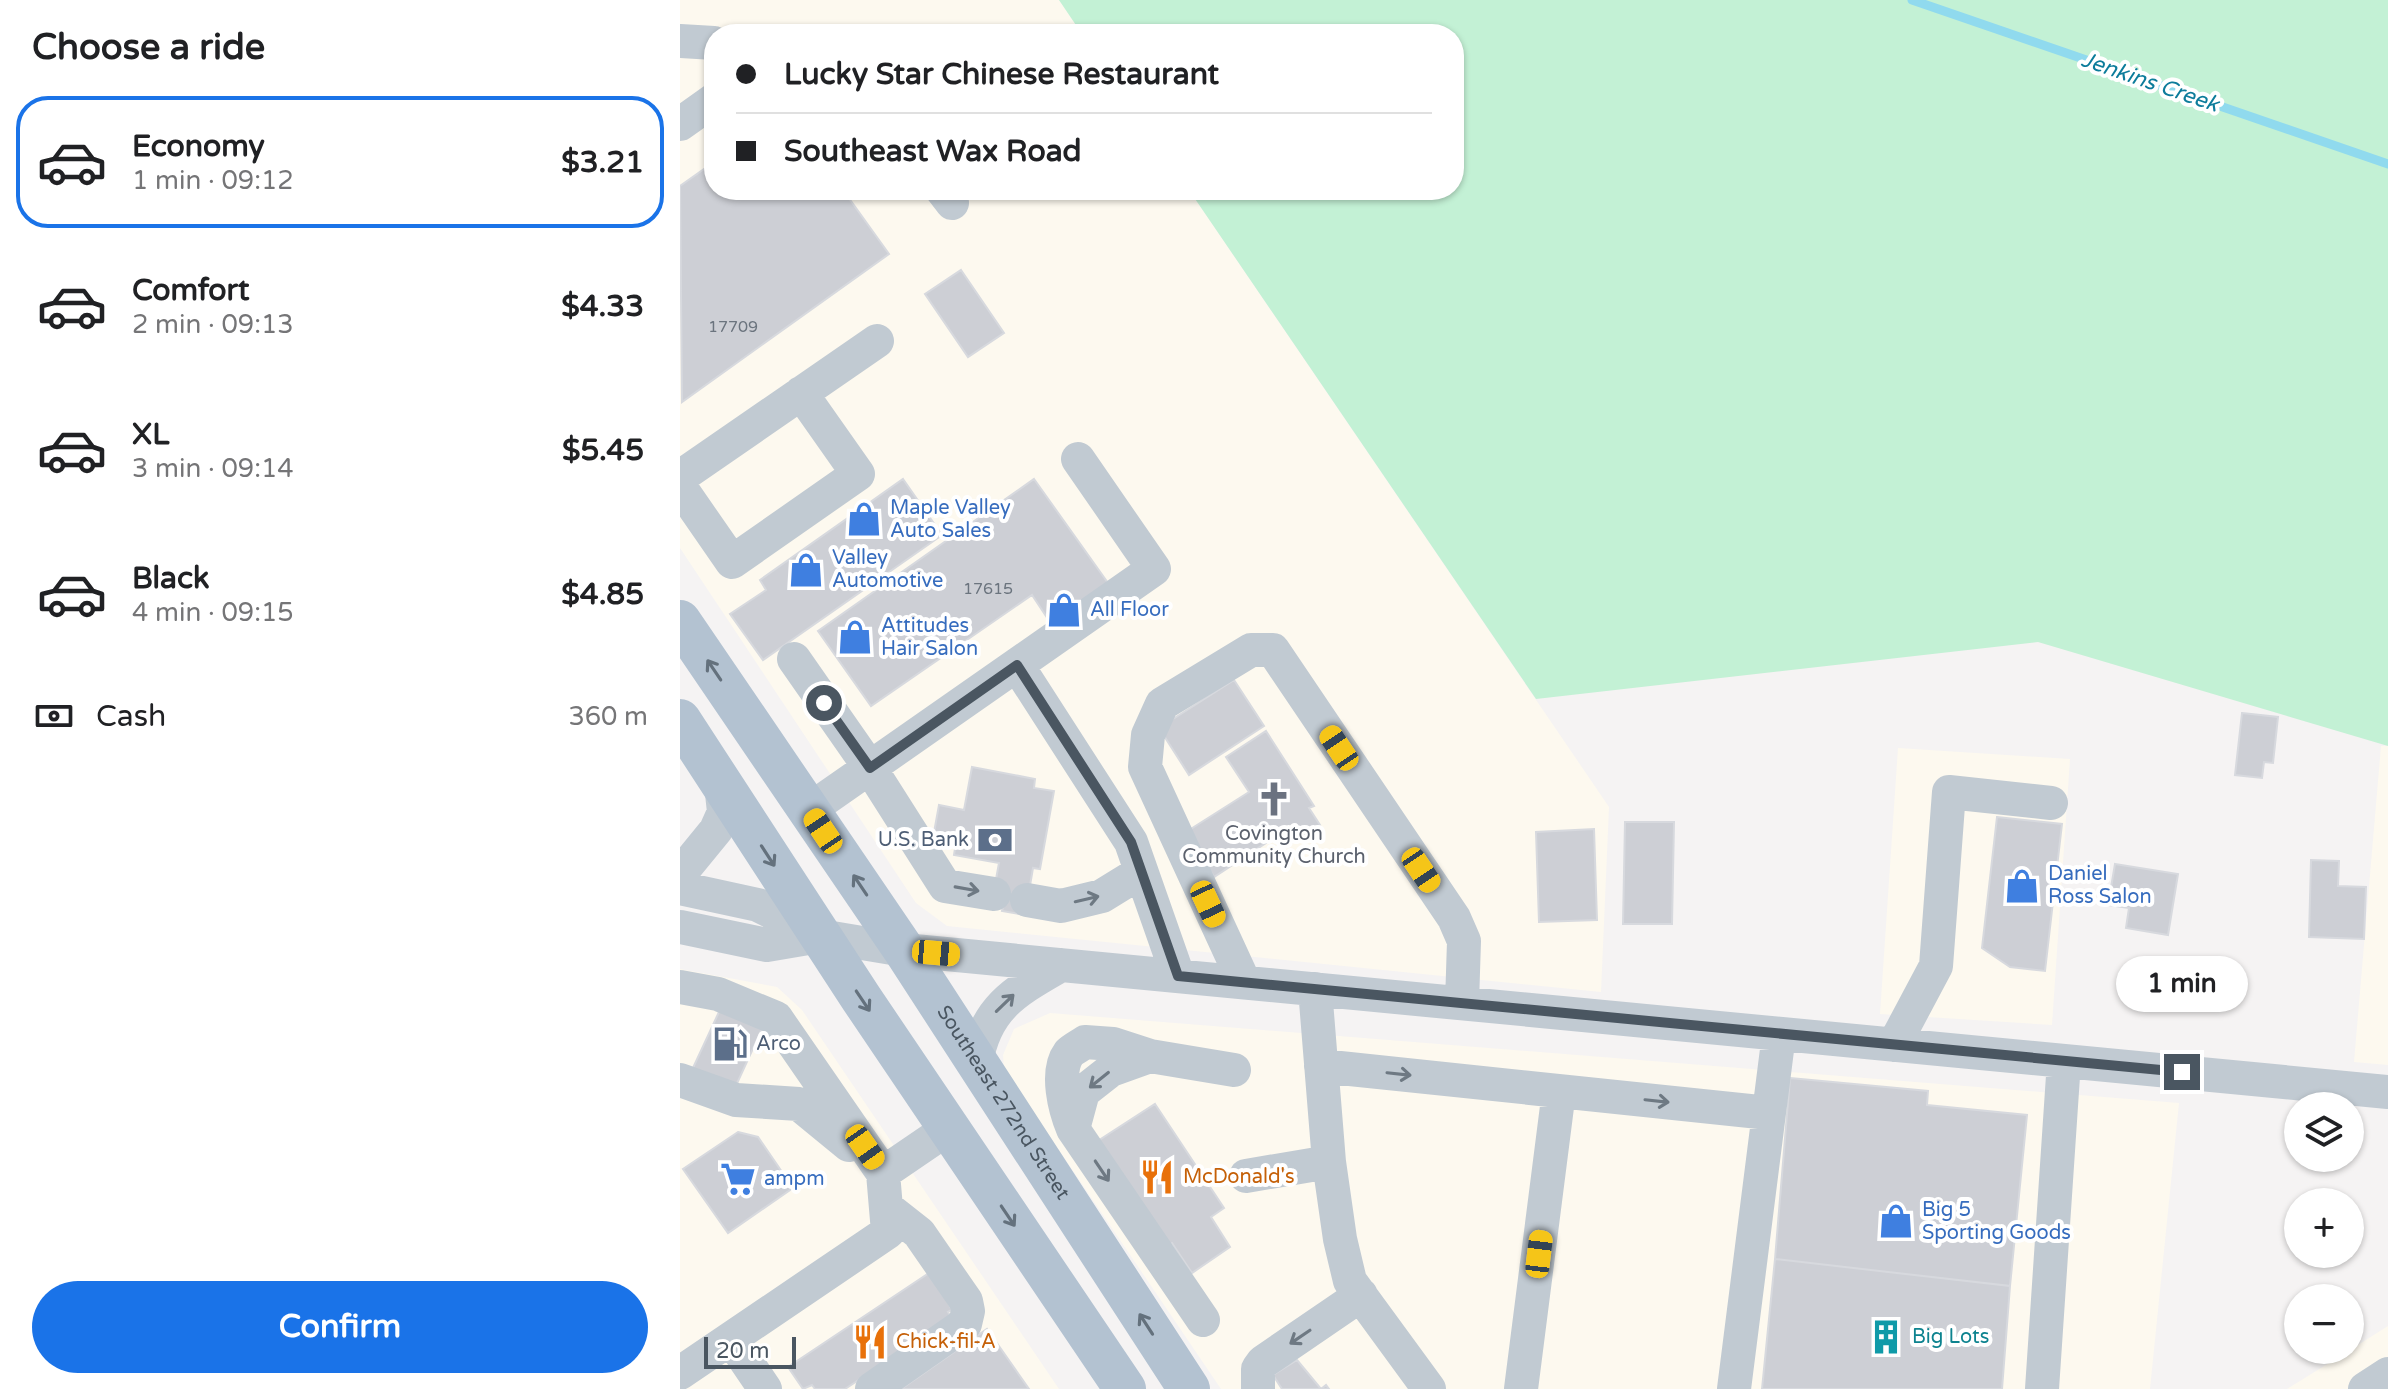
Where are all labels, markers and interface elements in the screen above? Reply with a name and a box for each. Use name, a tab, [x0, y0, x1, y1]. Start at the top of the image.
text: Choose a ride	[32, 26, 265, 69]
water label: Jenkins Creek	[2078, 46, 2224, 118]
text: Lucky Star Chinese Restaurant	[784, 56, 1219, 93]
icon: car	[36, 126, 108, 198]
text: Economy	[132, 128, 265, 165]
text: Southeast Wax Road	[784, 133, 1082, 170]
text: $3.21	[561, 144, 644, 181]
text: 1 min · 09:12	[132, 165, 294, 196]
icon: car	[36, 270, 108, 342]
text: Comfort	[132, 272, 250, 309]
text: $4.33	[561, 288, 644, 325]
text: 2 min · 09:13	[132, 309, 294, 340]
house number: 17709	[708, 317, 758, 337]
icon: car	[36, 414, 108, 486]
text: XL	[132, 416, 169, 453]
text: $5.45	[562, 432, 644, 469]
text: 3 min · 09:14	[132, 453, 294, 484]
place label: Maple Valley Auto Sales	[890, 496, 1011, 543]
shop icon: Maple Valley Auto Sales	[845, 500, 883, 538]
place label: Valley Automotive	[832, 546, 943, 593]
shop icon: Valley Automotive	[787, 551, 825, 589]
icon: car	[36, 558, 108, 630]
text: Black	[132, 560, 209, 597]
text: $4.85	[561, 576, 644, 613]
house number: 17615	[963, 579, 1013, 599]
shop icon: All Floor	[1045, 591, 1083, 629]
text: 4 min · 09:15	[132, 597, 294, 628]
place label: All Floor	[1090, 598, 1169, 622]
place label: Attitudes Hair Salon	[881, 614, 978, 661]
shop icon: Attitudes Hair Salon	[836, 618, 874, 656]
one-way arrow	[705, 660, 722, 682]
route start	[806, 685, 842, 721]
icon: cash	[32, 694, 76, 738]
text: Cash	[96, 698, 166, 735]
text: 360 m	[568, 701, 648, 732]
car	[1316, 721, 1362, 775]
church icon: Covington Community Church	[1255, 780, 1293, 818]
car	[800, 804, 846, 858]
bank icon: U.S. Bank	[976, 821, 1014, 859]
place label: Covington Community Church	[1182, 822, 1366, 869]
place label: U.S. Bank	[878, 828, 969, 852]
car	[1398, 843, 1444, 897]
one-way arrow	[760, 844, 776, 867]
place label: Daniel Ross Salon	[2048, 862, 2152, 909]
shop icon: Daniel Ross Salon	[2003, 867, 2041, 905]
one-way arrow	[852, 875, 868, 897]
car	[1187, 877, 1229, 931]
one-way arrow	[954, 883, 979, 898]
one-way arrow	[1074, 891, 1100, 906]
car	[911, 939, 961, 967]
callout: 1 min	[2116, 956, 2248, 1012]
text: 1 min	[2147, 968, 2217, 999]
one-way arrow	[855, 989, 871, 1011]
one-way arrow	[995, 994, 1014, 1013]
street label: Southeast 272nd Street	[931, 1001, 1075, 1204]
fuel station icon: Arco	[711, 1025, 749, 1063]
place label: Arco	[756, 1032, 801, 1056]
route end	[2164, 1054, 2200, 1090]
one-way arrow	[1385, 1067, 1412, 1082]
one-way arrow	[1089, 1071, 1109, 1089]
map controls	[2284, 1092, 2364, 1364]
button: layers	[2284, 1092, 2364, 1172]
one-way arrow	[1643, 1094, 1670, 1109]
car	[841, 1120, 889, 1174]
restaurant icon: McDonald's	[1138, 1158, 1176, 1196]
supermarket icon: ampm	[719, 1160, 757, 1198]
one-way arrow	[1094, 1160, 1110, 1182]
place label: McDonald's	[1183, 1165, 1295, 1189]
place label: ampm	[764, 1167, 825, 1191]
button: +	[2284, 1188, 2364, 1268]
place label: Big 5 Sporting Goods	[1922, 1198, 2071, 1245]
shop icon: Big 5 Sporting Goods	[1877, 1202, 1915, 1240]
one-way arrow	[1000, 1205, 1016, 1227]
car	[1524, 1229, 1554, 1279]
button: Confirm	[32, 1281, 648, 1373]
button: −	[2284, 1284, 2364, 1364]
one-way arrow	[1138, 1313, 1154, 1336]
building icon: Big Lots	[1867, 1318, 1905, 1356]
restaurant icon: Chick-fil-A	[851, 1323, 889, 1361]
place label: Big Lots	[1912, 1325, 1989, 1349]
one-way arrow	[1289, 1329, 1312, 1345]
place label: Chick-fil-A	[896, 1330, 996, 1354]
scale bar	[704, 1333, 796, 1369]
text: 20 m	[716, 1338, 770, 1364]

